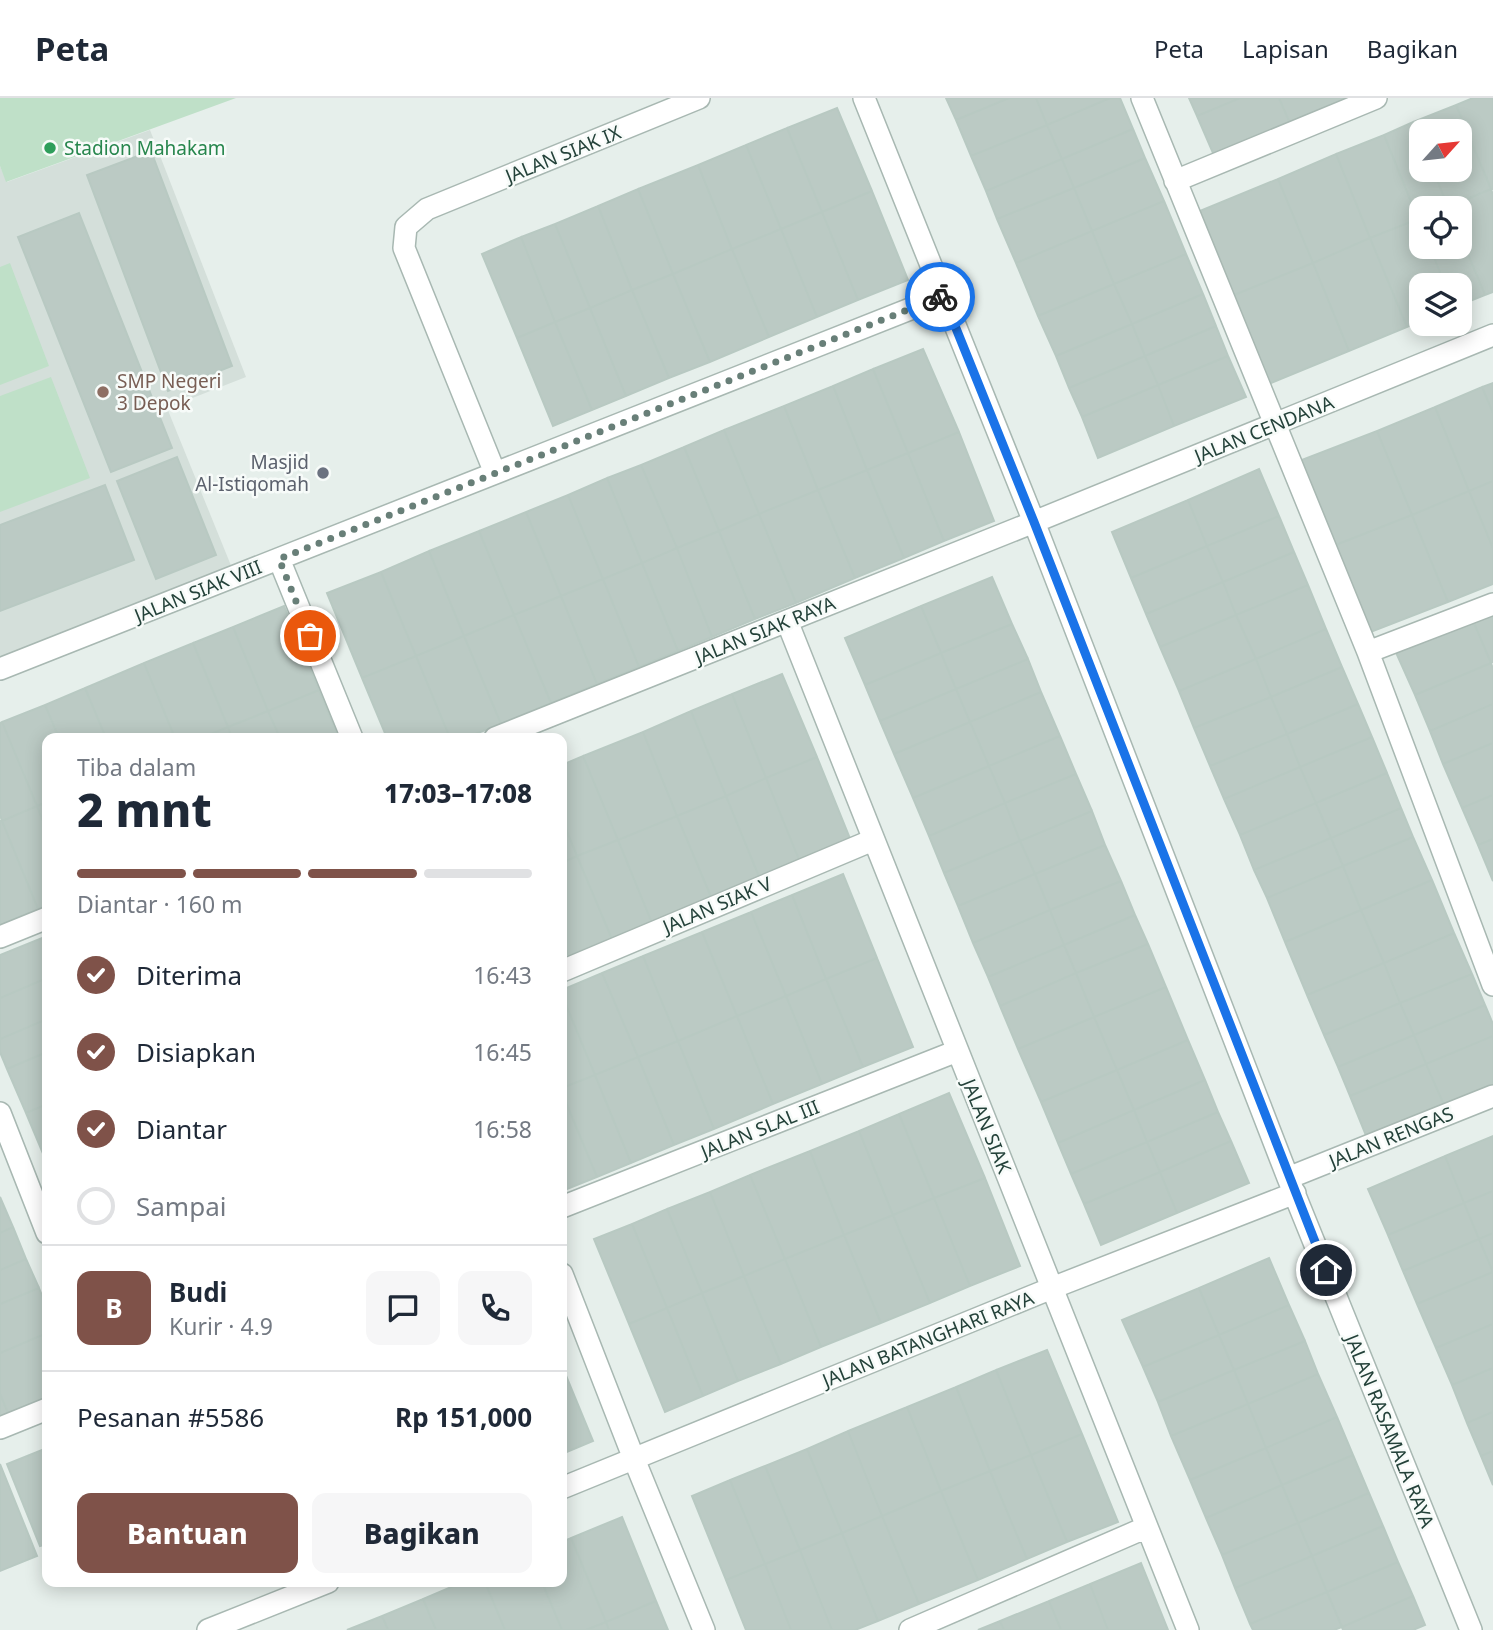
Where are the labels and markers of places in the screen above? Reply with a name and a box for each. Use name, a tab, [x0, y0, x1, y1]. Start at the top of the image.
place label: Stadion Mahakam	[64, 135, 226, 161]
marker: Stadion Mahakam	[42, 140, 58, 156]
place label: SMP Negeri 3 Depok	[117, 368, 221, 416]
marker: SMP Negeri 3 Depok	[95, 384, 111, 400]
place label: Masjid Al-Istiqomah	[195, 449, 309, 497]
marker: Masjid Al-Istiqomah	[315, 465, 331, 481]
pin	[280, 606, 340, 666]
pin	[1296, 1240, 1356, 1300]

